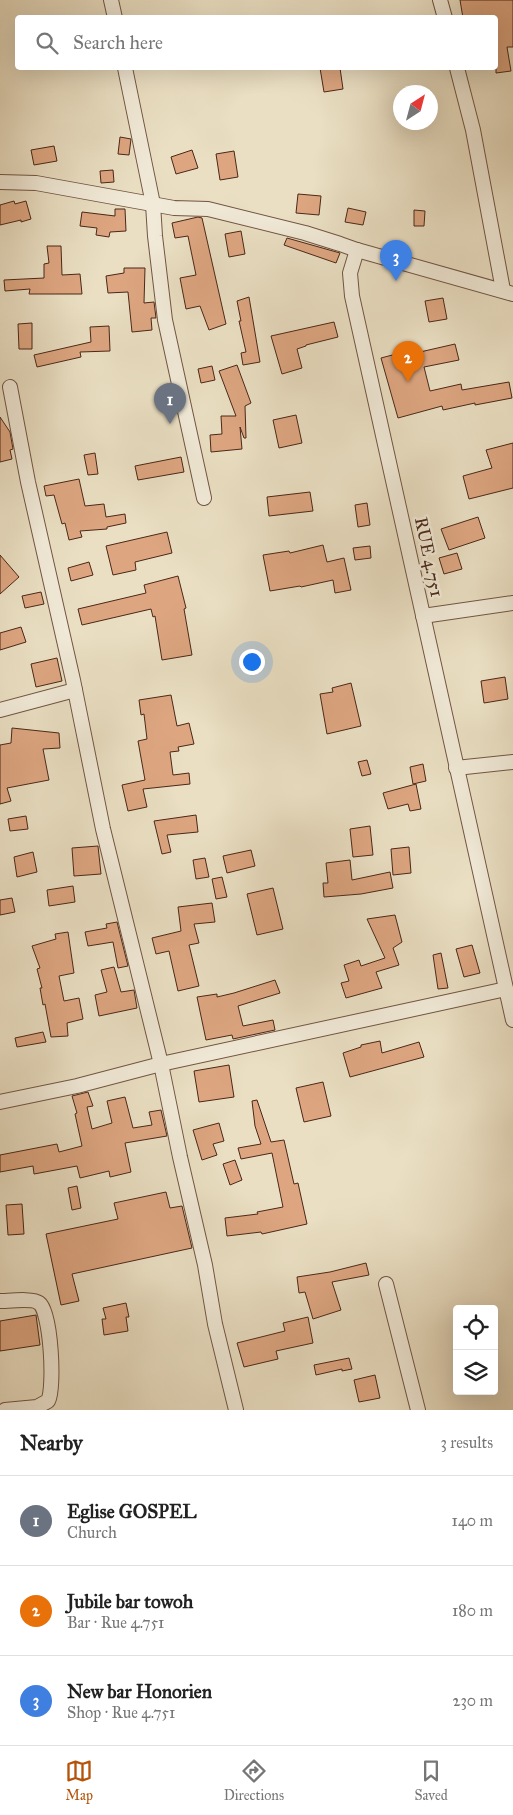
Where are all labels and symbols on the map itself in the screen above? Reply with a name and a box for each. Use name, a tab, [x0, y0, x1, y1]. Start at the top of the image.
north arrow	[393, 85, 438, 130]
pin: 3	[380, 240, 412, 281]
pin: 2	[392, 341, 424, 382]
pin: 1	[154, 383, 186, 424]
street label: RUE 4.751	[410, 515, 448, 599]
your location	[239, 649, 265, 675]

